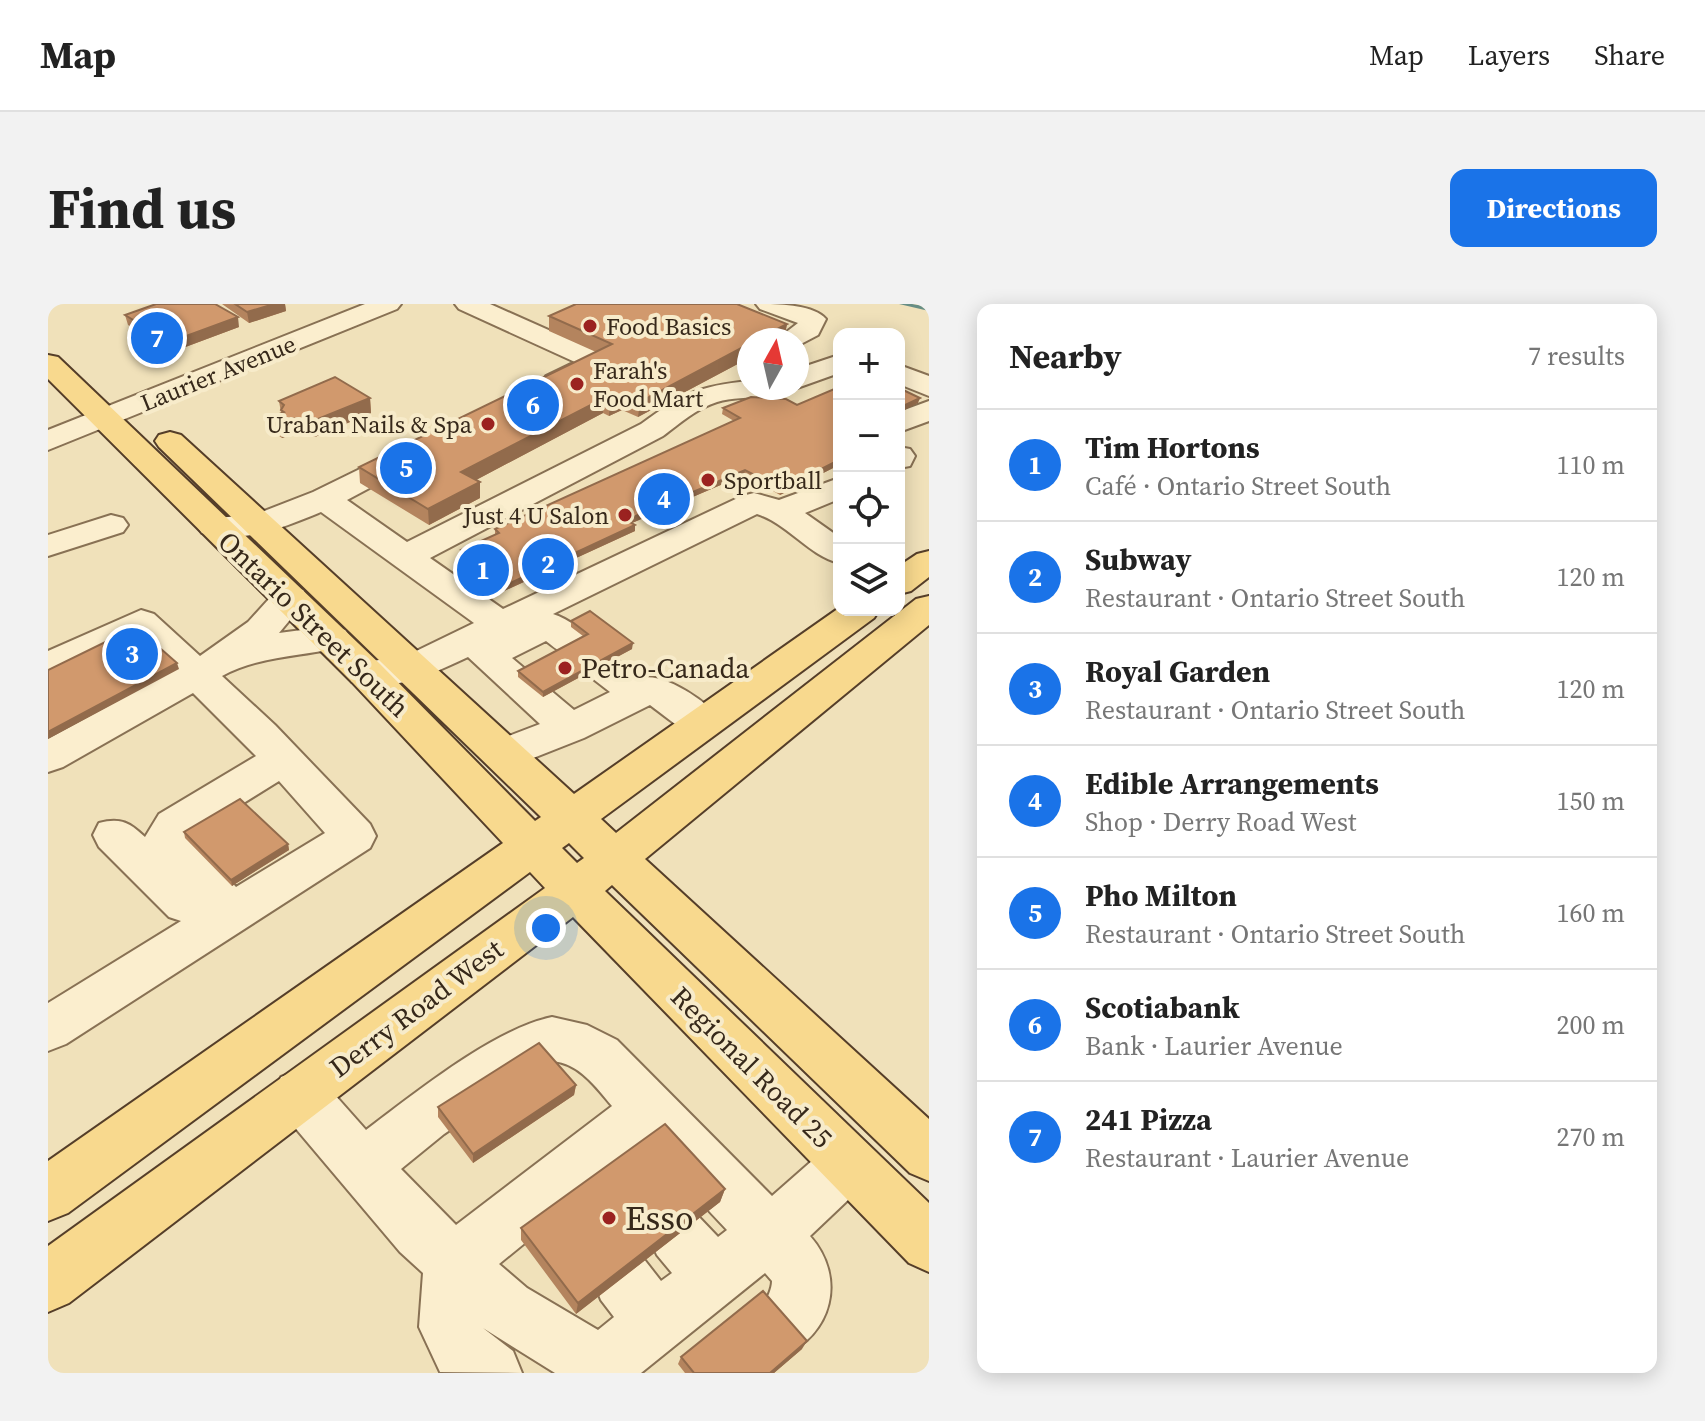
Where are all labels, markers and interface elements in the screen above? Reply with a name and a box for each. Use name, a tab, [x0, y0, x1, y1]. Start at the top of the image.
text: Map	[40, 29, 116, 81]
text: Map	[1369, 36, 1424, 74]
text: Layers	[1468, 36, 1550, 74]
text: Share	[1594, 36, 1665, 74]
button: Directions	[1450, 169, 1657, 247]
text: Find us	[48, 170, 236, 247]
pin: 7	[131, 308, 183, 368]
place label: Food Basics	[606, 310, 731, 343]
marker: Food Basics	[581, 317, 599, 335]
street label: Laurier Avenue	[136, 327, 300, 419]
north arrow	[737, 328, 809, 400]
map controls	[833, 328, 905, 616]
button: +	[833, 328, 905, 400]
text: Nearby	[1009, 333, 1122, 379]
text: 7 results	[1528, 338, 1625, 374]
place label: Farah's Food Mart	[593, 354, 703, 415]
pin: 6	[507, 375, 559, 435]
marker: Farah's Food Mart	[568, 375, 586, 393]
button: −	[833, 400, 905, 472]
place label: Uraban Nails & Spa	[266, 408, 473, 441]
marker: Uraban Nails & Spa	[479, 415, 497, 433]
text: Tim Hortons	[1085, 427, 1260, 468]
pin: 5	[380, 438, 432, 498]
text: 1	[1028, 447, 1042, 483]
text: 110 m	[1557, 447, 1625, 483]
place label: Sportball	[724, 464, 822, 497]
text: Café · Ontario Street South	[1085, 468, 1391, 504]
pin: 4	[638, 469, 690, 529]
marker: Sportball	[699, 471, 717, 489]
button: locate	[833, 472, 905, 544]
place label: Just 4 U Salon	[462, 499, 609, 532]
marker: Just 4 U Salon	[616, 506, 634, 524]
street label: Ontario Street South	[210, 523, 418, 725]
pin: 2	[522, 534, 574, 594]
text: Subway	[1085, 539, 1192, 580]
pin: 1	[457, 540, 509, 600]
button: layers	[833, 544, 905, 616]
text: 2	[1028, 559, 1042, 595]
text: 120 m	[1557, 559, 1625, 595]
text: Restaurant · Ontario Street South	[1085, 580, 1465, 616]
pin: 3	[106, 624, 158, 684]
place label: Petro-Canada	[581, 649, 750, 687]
text: Royal Garden	[1085, 651, 1270, 692]
marker: Petro-Canada	[556, 659, 574, 677]
text: 3	[1028, 671, 1042, 707]
text: 120 m	[1557, 671, 1625, 707]
text: Restaurant · Ontario Street South	[1085, 692, 1465, 728]
text: Edible Arrangements	[1085, 763, 1379, 804]
text: 4	[1028, 783, 1042, 819]
text: 150 m	[1557, 783, 1625, 819]
text: Shop · Derry Road West	[1085, 804, 1356, 840]
text: Pho Milton	[1085, 875, 1237, 916]
text: 5	[1028, 895, 1042, 931]
text: 160 m	[1557, 895, 1625, 931]
your location	[526, 908, 566, 948]
text: Restaurant · Ontario Street South	[1085, 916, 1465, 952]
street label: Derry Road West	[321, 930, 511, 1086]
street label: Regional Road 25	[663, 978, 841, 1156]
text: Scotiabank	[1085, 987, 1240, 1028]
text: 6	[1028, 1007, 1042, 1043]
text: 200 m	[1557, 1007, 1625, 1043]
text: Bank · Laurier Avenue	[1085, 1028, 1343, 1064]
text: 241 Pizza	[1085, 1099, 1212, 1140]
text: 7	[1028, 1119, 1042, 1155]
text: 270 m	[1557, 1119, 1625, 1155]
text: Restaurant · Laurier Avenue	[1085, 1140, 1409, 1176]
place label: Esso	[625, 1195, 694, 1241]
marker: Esso	[600, 1209, 618, 1227]

